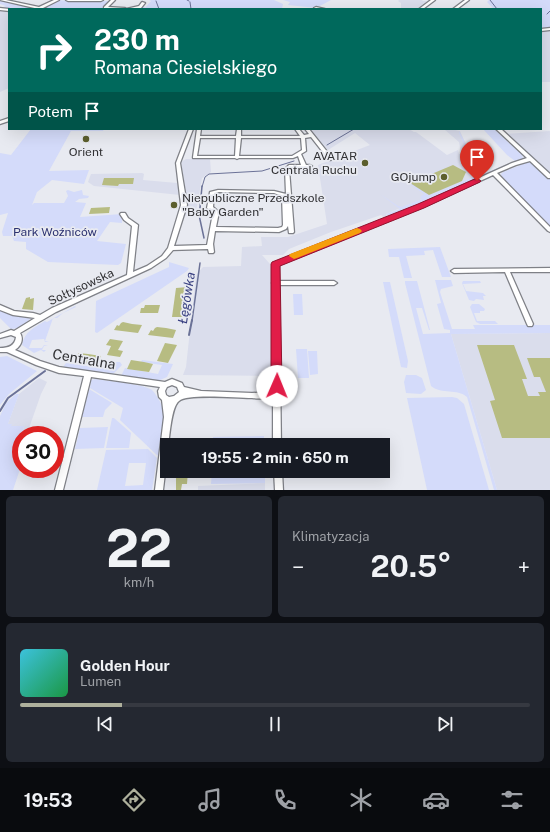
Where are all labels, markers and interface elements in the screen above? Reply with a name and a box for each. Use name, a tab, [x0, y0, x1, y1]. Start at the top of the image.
text: 230 m	[94, 23, 180, 56]
icon: right	[28, 24, 80, 76]
text: Romana Ciesielskiego	[94, 57, 277, 78]
icon: arrive	[81, 100, 103, 122]
text: Potem	[28, 103, 73, 120]
marker: Orient	[81, 134, 91, 144]
pin	[460, 140, 494, 181]
place label: Orient	[69, 145, 104, 159]
icon: arrive	[466, 146, 488, 168]
place label: AVATAR Centrala Ruchu	[271, 149, 357, 177]
marker: AVATAR Centrala Ruchu	[360, 158, 370, 168]
place label: GOjump	[391, 170, 436, 184]
marker: GOjump	[439, 172, 449, 182]
place label: Niepubliczne Przedszkole "Baby Garden"	[182, 191, 325, 219]
marker: Niepubliczne Przedszkole "Baby Garden"	[169, 200, 179, 210]
park label: Park Woźniców	[13, 225, 98, 239]
street label: Sołtysowska	[46, 266, 116, 308]
water label: Łęgówka	[175, 271, 198, 325]
street label: Centralna	[51, 346, 117, 372]
position arrow	[256, 365, 298, 407]
speed limit sign: 30	[12, 426, 64, 478]
text: 19:55 · 2 min · 650 m	[201, 449, 349, 466]
text: 22	[106, 518, 172, 579]
text: Klimatyzacja	[292, 529, 369, 544]
text: 20.5°	[371, 548, 451, 584]
text: −	[292, 554, 304, 580]
text: +	[518, 554, 530, 580]
text: km/h	[124, 575, 154, 590]
text: Golden Hour	[80, 657, 170, 674]
text: Lumen	[80, 674, 121, 689]
icon: previous	[94, 713, 116, 735]
icon: pause	[264, 713, 286, 735]
icon: next	[434, 713, 456, 735]
icon: directions	[120, 786, 148, 814]
icon: music	[196, 786, 224, 814]
icon: phone	[271, 786, 299, 814]
icon: climate	[347, 786, 375, 814]
icon: car	[422, 786, 450, 814]
icon: filters	[498, 786, 526, 814]
text: 19:53	[24, 790, 72, 811]

